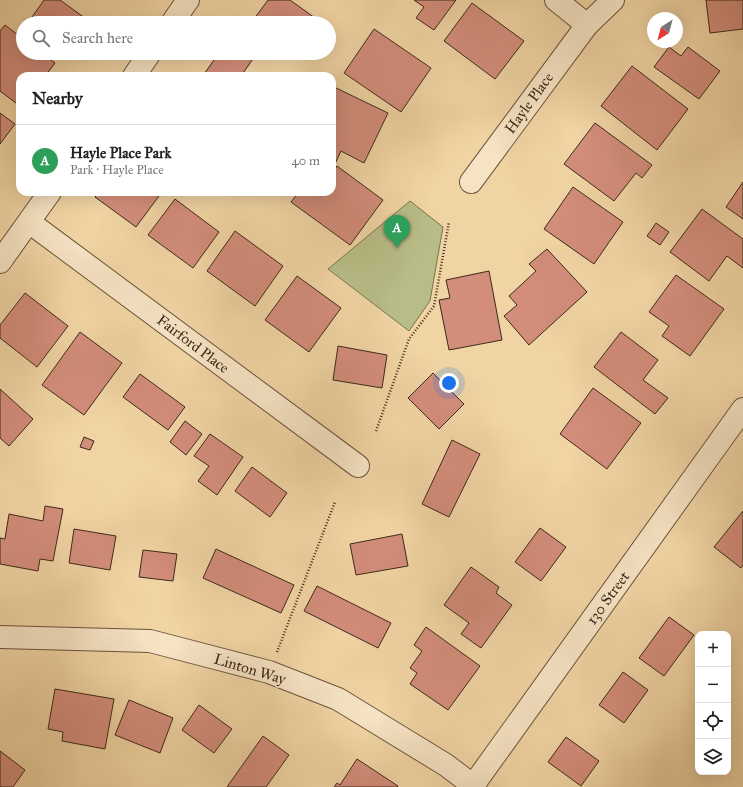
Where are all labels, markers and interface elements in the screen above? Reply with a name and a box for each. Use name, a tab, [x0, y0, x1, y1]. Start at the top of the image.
north arrow	[647, 12, 683, 48]
search box	[16, 16, 336, 60]
icon: search	[30, 27, 52, 49]
text: Search here	[62, 29, 133, 47]
street label: Hayle Place	[501, 69, 557, 137]
text: Nearby	[32, 88, 83, 109]
text: Hayle Place Park	[70, 144, 171, 162]
text: A	[41, 153, 49, 169]
text: 40 m	[291, 153, 320, 169]
text: Park · Hayle Place	[70, 162, 164, 178]
pin: A	[384, 215, 410, 248]
street label: Fairford Place	[153, 311, 233, 377]
your location	[439, 373, 459, 393]
street label: 130 Street	[583, 567, 634, 628]
map controls	[695, 631, 731, 775]
button: +	[695, 631, 731, 667]
street label: Linton Way	[212, 650, 289, 689]
button: −	[695, 667, 731, 703]
button: locate	[695, 703, 731, 739]
button: layers	[695, 739, 731, 775]

